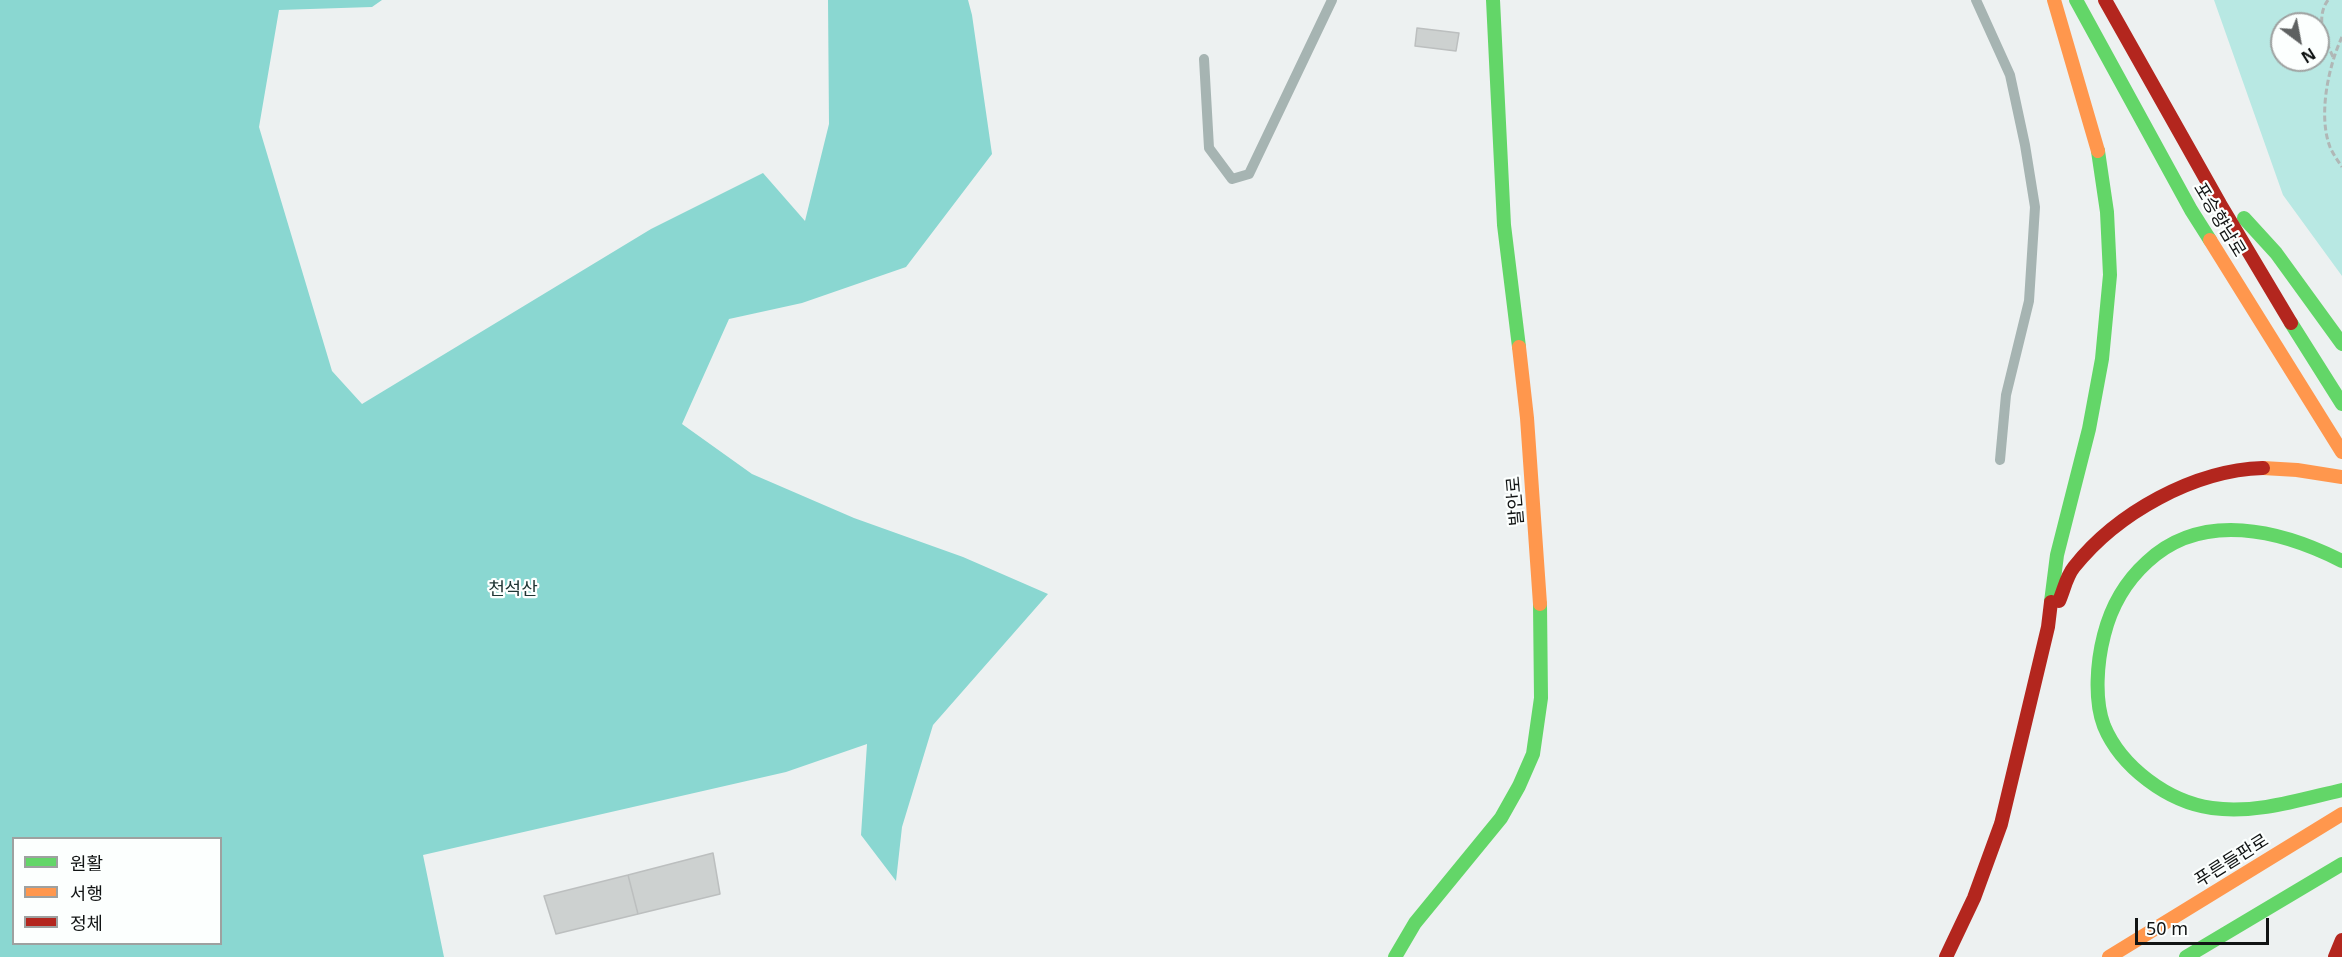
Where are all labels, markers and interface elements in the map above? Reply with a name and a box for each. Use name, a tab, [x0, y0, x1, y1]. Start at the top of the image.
north arrow	[2270, 12, 2330, 72]
text: N	[2297, 43, 2320, 68]
street label: 포승향남로	[2188, 179, 2250, 261]
street label: 발안로	[1503, 475, 1529, 527]
park label: 천석산	[488, 579, 538, 601]
street label: 푸른들판로	[2191, 830, 2273, 892]
legend	[12, 837, 222, 945]
text: 원활	[70, 851, 103, 875]
text: 서행	[70, 881, 103, 905]
scale bar	[2138, 906, 2272, 944]
text: 정체	[70, 911, 103, 935]
text: 50 m	[2146, 916, 2188, 940]

